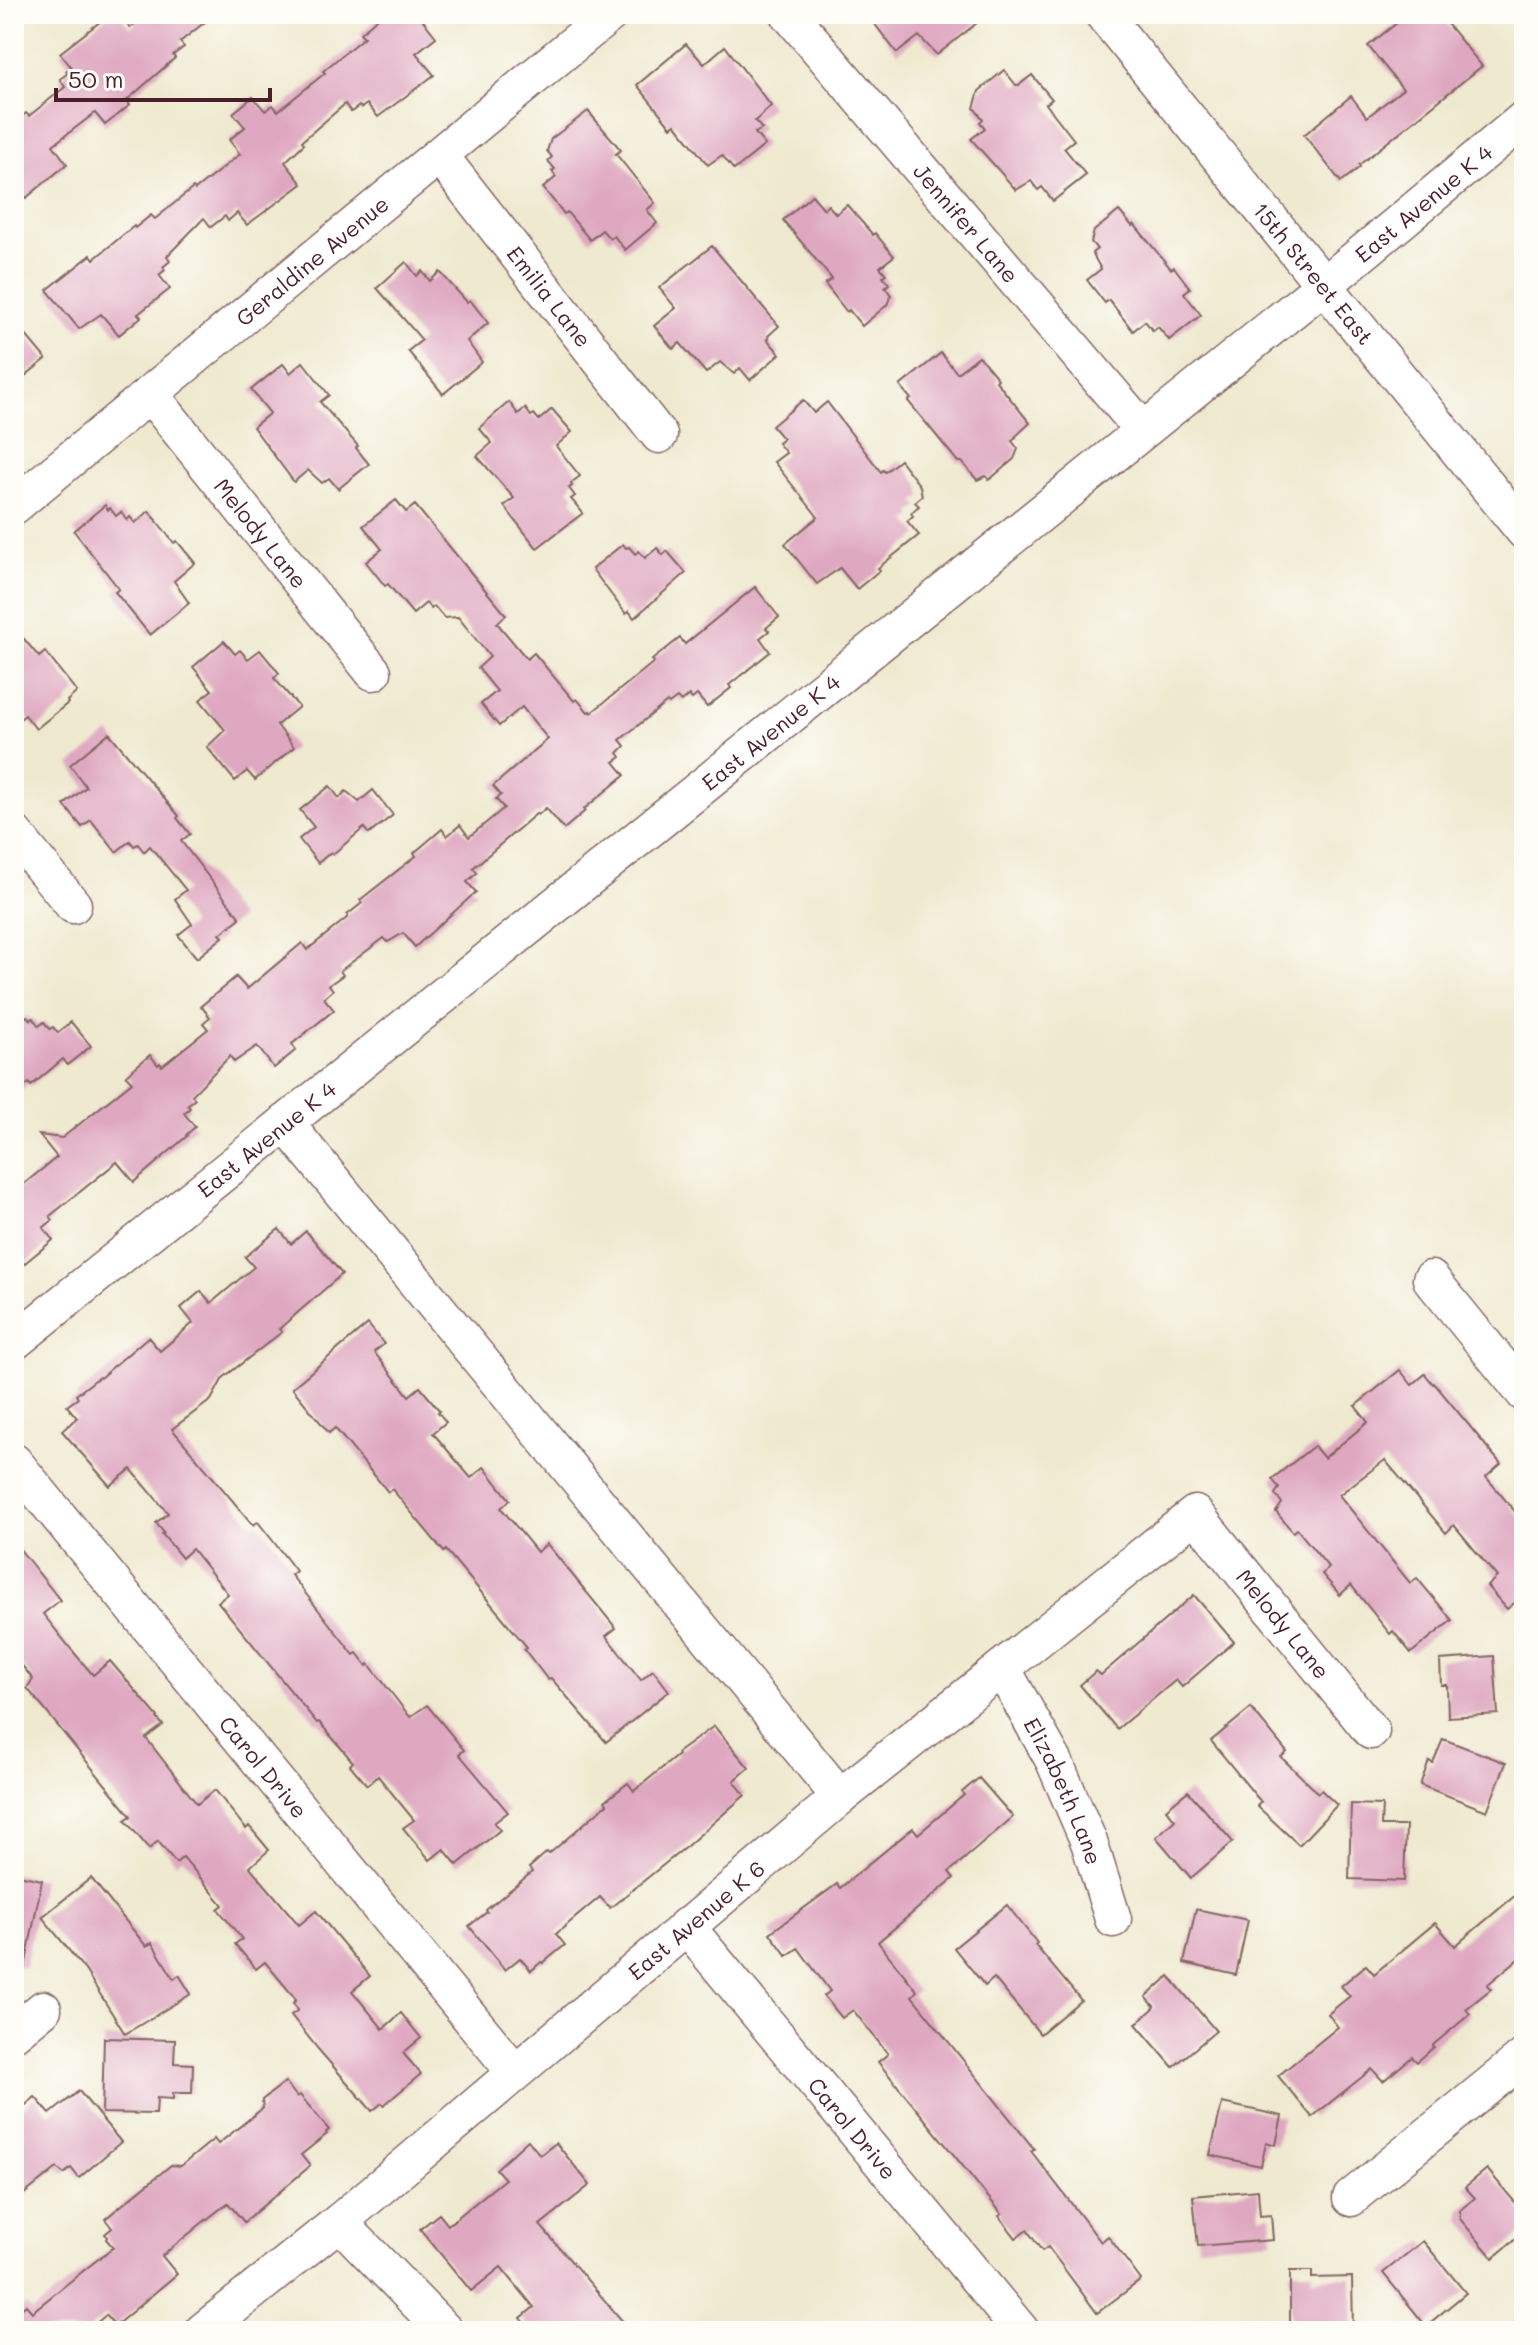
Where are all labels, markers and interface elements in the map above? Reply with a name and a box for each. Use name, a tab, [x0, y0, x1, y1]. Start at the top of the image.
scale bar	[56, 52, 270, 102]
text: 50 m	[68, 63, 124, 94]
street label: East Avenue K 4	[1348, 137, 1498, 268]
street label: Jennifer Lane	[907, 157, 1026, 289]
street label: Geraldine Avenue	[229, 189, 394, 332]
street label: 15th Street East	[1247, 196, 1381, 350]
street label: Emilia Lane	[501, 239, 599, 353]
street label: Melody Lane	[208, 472, 314, 594]
street label: East Avenue K 4	[695, 667, 846, 796]
street label: East Avenue K 4	[191, 1074, 342, 1203]
street label: Melody Lane	[1230, 1562, 1337, 1684]
street label: Carol Drive	[213, 1709, 315, 1824]
street label: Elizabeth Lane	[1018, 1712, 1110, 1868]
street label: East Avenue K 6	[621, 1853, 770, 1986]
street label: Carol Drive	[802, 2071, 904, 2185]

